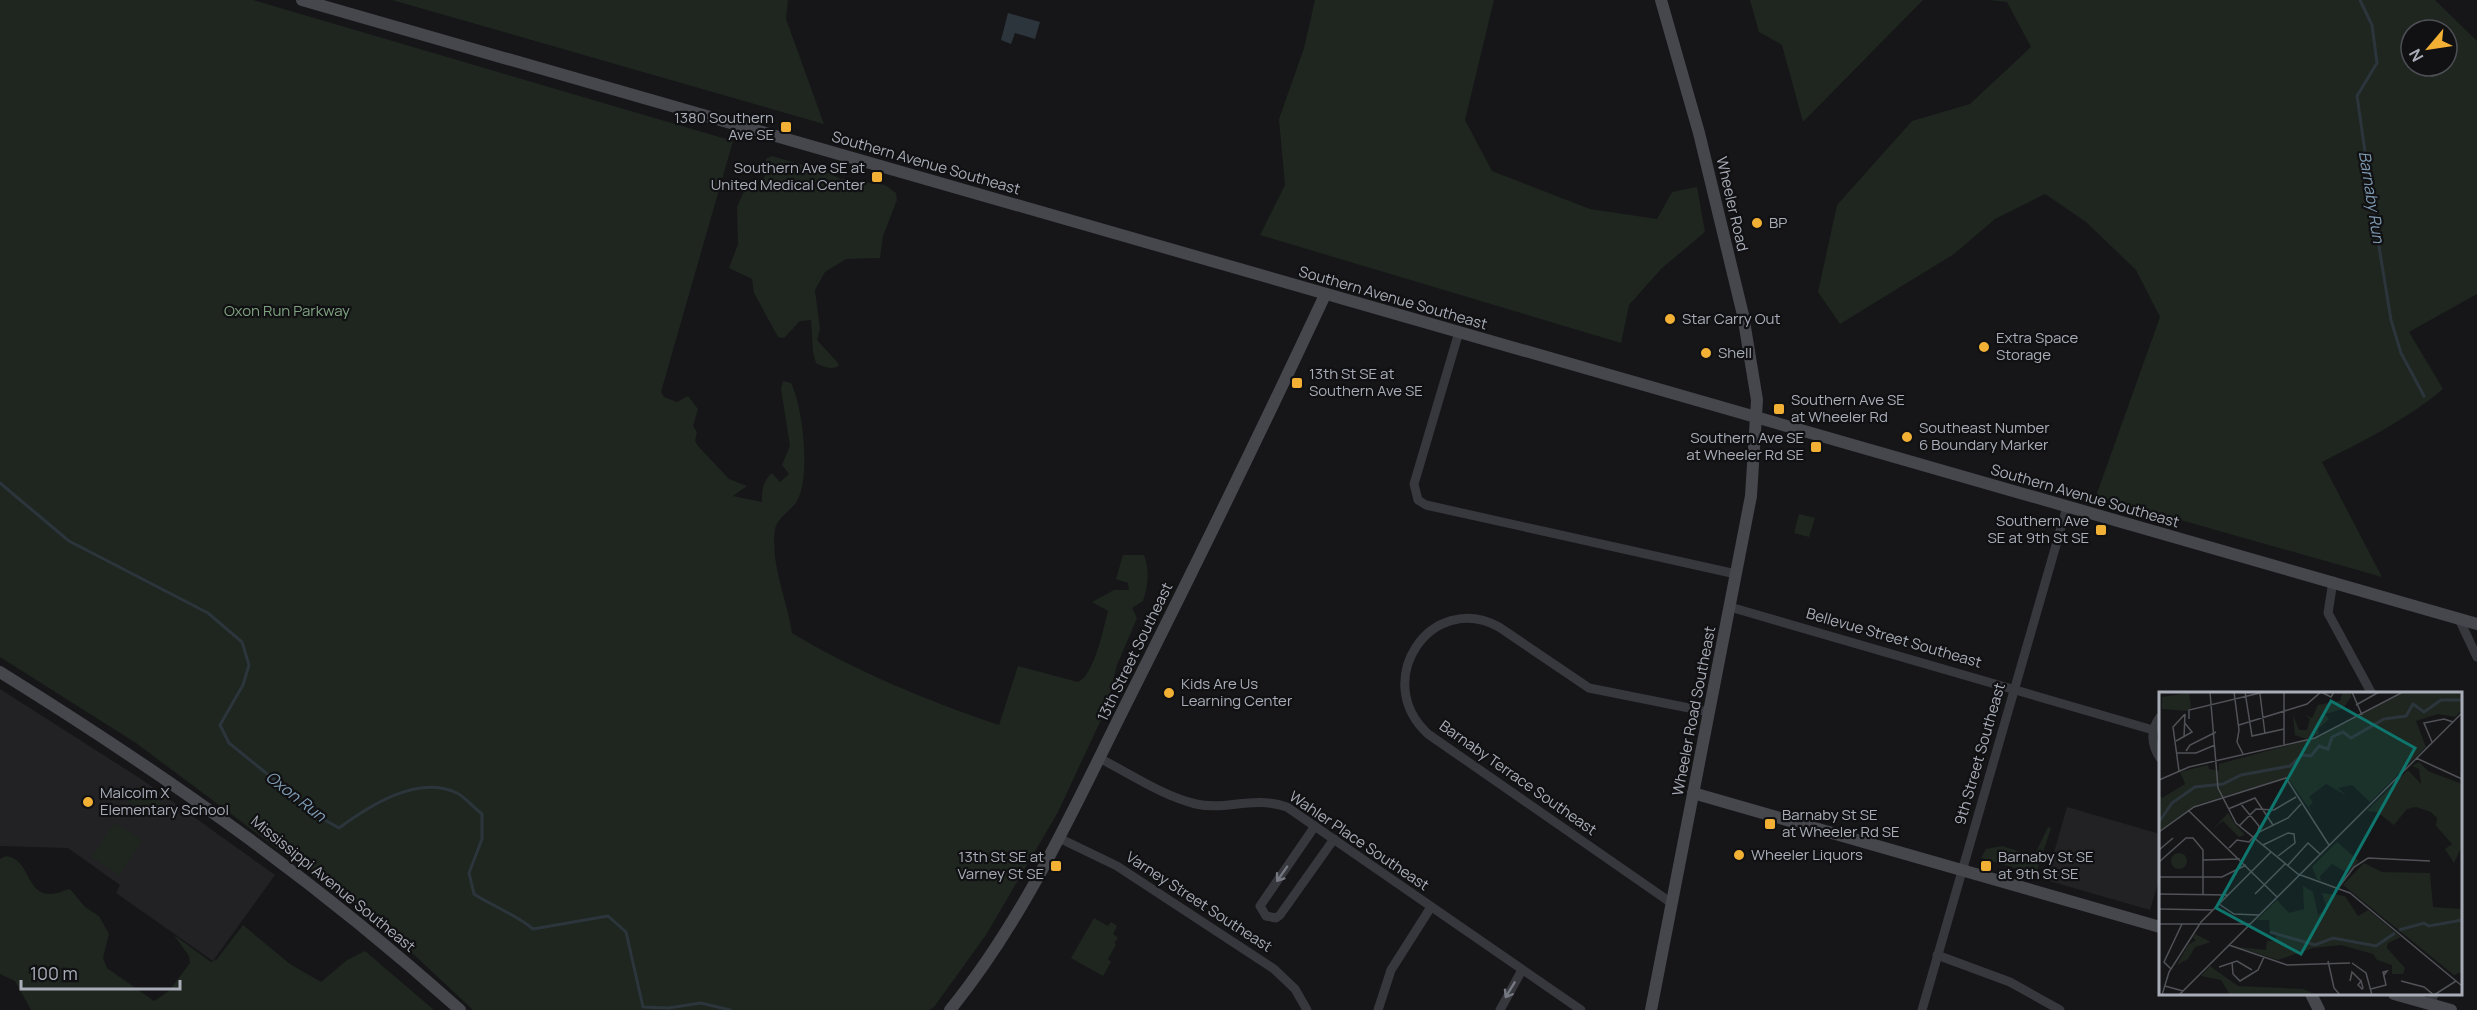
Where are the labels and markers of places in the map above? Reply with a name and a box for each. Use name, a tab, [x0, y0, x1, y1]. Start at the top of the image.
place label: 1380 Southern Ave SE	[674, 107, 774, 145]
marker: 1380 Southern Ave SE	[779, 120, 793, 134]
place label: Southern Ave SE at United Medical Center	[711, 157, 866, 195]
marker: Southern Ave SE at United Medical Center	[870, 170, 884, 184]
place label: BP	[1769, 212, 1787, 233]
marker: BP	[1750, 216, 1764, 230]
place label: Star Carry Out	[1682, 308, 1780, 329]
marker: Star Carry Out	[1663, 312, 1677, 326]
place label: Extra Space Storage	[1996, 327, 2078, 365]
marker: Extra Space Storage	[1977, 340, 1991, 354]
place label: Shell	[1718, 342, 1752, 363]
marker: Shell	[1699, 346, 1713, 360]
place label: 13th St SE at Southern Ave SE	[1309, 363, 1423, 401]
marker: 13th St SE at Southern Ave SE	[1290, 376, 1304, 390]
place label: Southern Ave SE at Wheeler Rd	[1791, 389, 1905, 427]
marker: Southern Ave SE at Wheeler Rd	[1772, 402, 1786, 416]
place label: Southeast Number 6 Boundary Marker	[1919, 417, 2050, 455]
place label: Southern Ave SE at Wheeler Rd SE	[1686, 427, 1804, 465]
marker: Southeast Number 6 Boundary Marker	[1900, 430, 1914, 444]
marker: Southern Ave SE at Wheeler Rd SE	[1809, 440, 1823, 454]
place label: Southern Ave SE at 9th St SE	[1988, 510, 2089, 548]
marker: Southern Ave SE at 9th St SE	[2094, 523, 2108, 537]
place label: Kids Are Us Learning Center	[1181, 673, 1293, 711]
marker: Kids Are Us Learning Center	[1162, 686, 1176, 700]
place label: Malcolm X Elementary School	[100, 782, 229, 820]
marker: Malcolm X Elementary School	[81, 795, 95, 809]
place label: Barnaby St SE at Wheeler Rd SE	[1782, 804, 1900, 842]
marker: Barnaby St SE at Wheeler Rd SE	[1763, 817, 1777, 831]
place label: Wheeler Liquors	[1751, 844, 1863, 865]
place label: 13th St SE at Varney St SE	[957, 846, 1044, 884]
place label: Barnaby St SE at 9th St SE	[1998, 846, 2094, 884]
marker: Wheeler Liquors	[1732, 848, 1746, 862]
marker: 13th St SE at Varney St SE	[1049, 859, 1063, 873]
marker: Barnaby St SE at 9th St SE	[1979, 859, 1993, 873]

